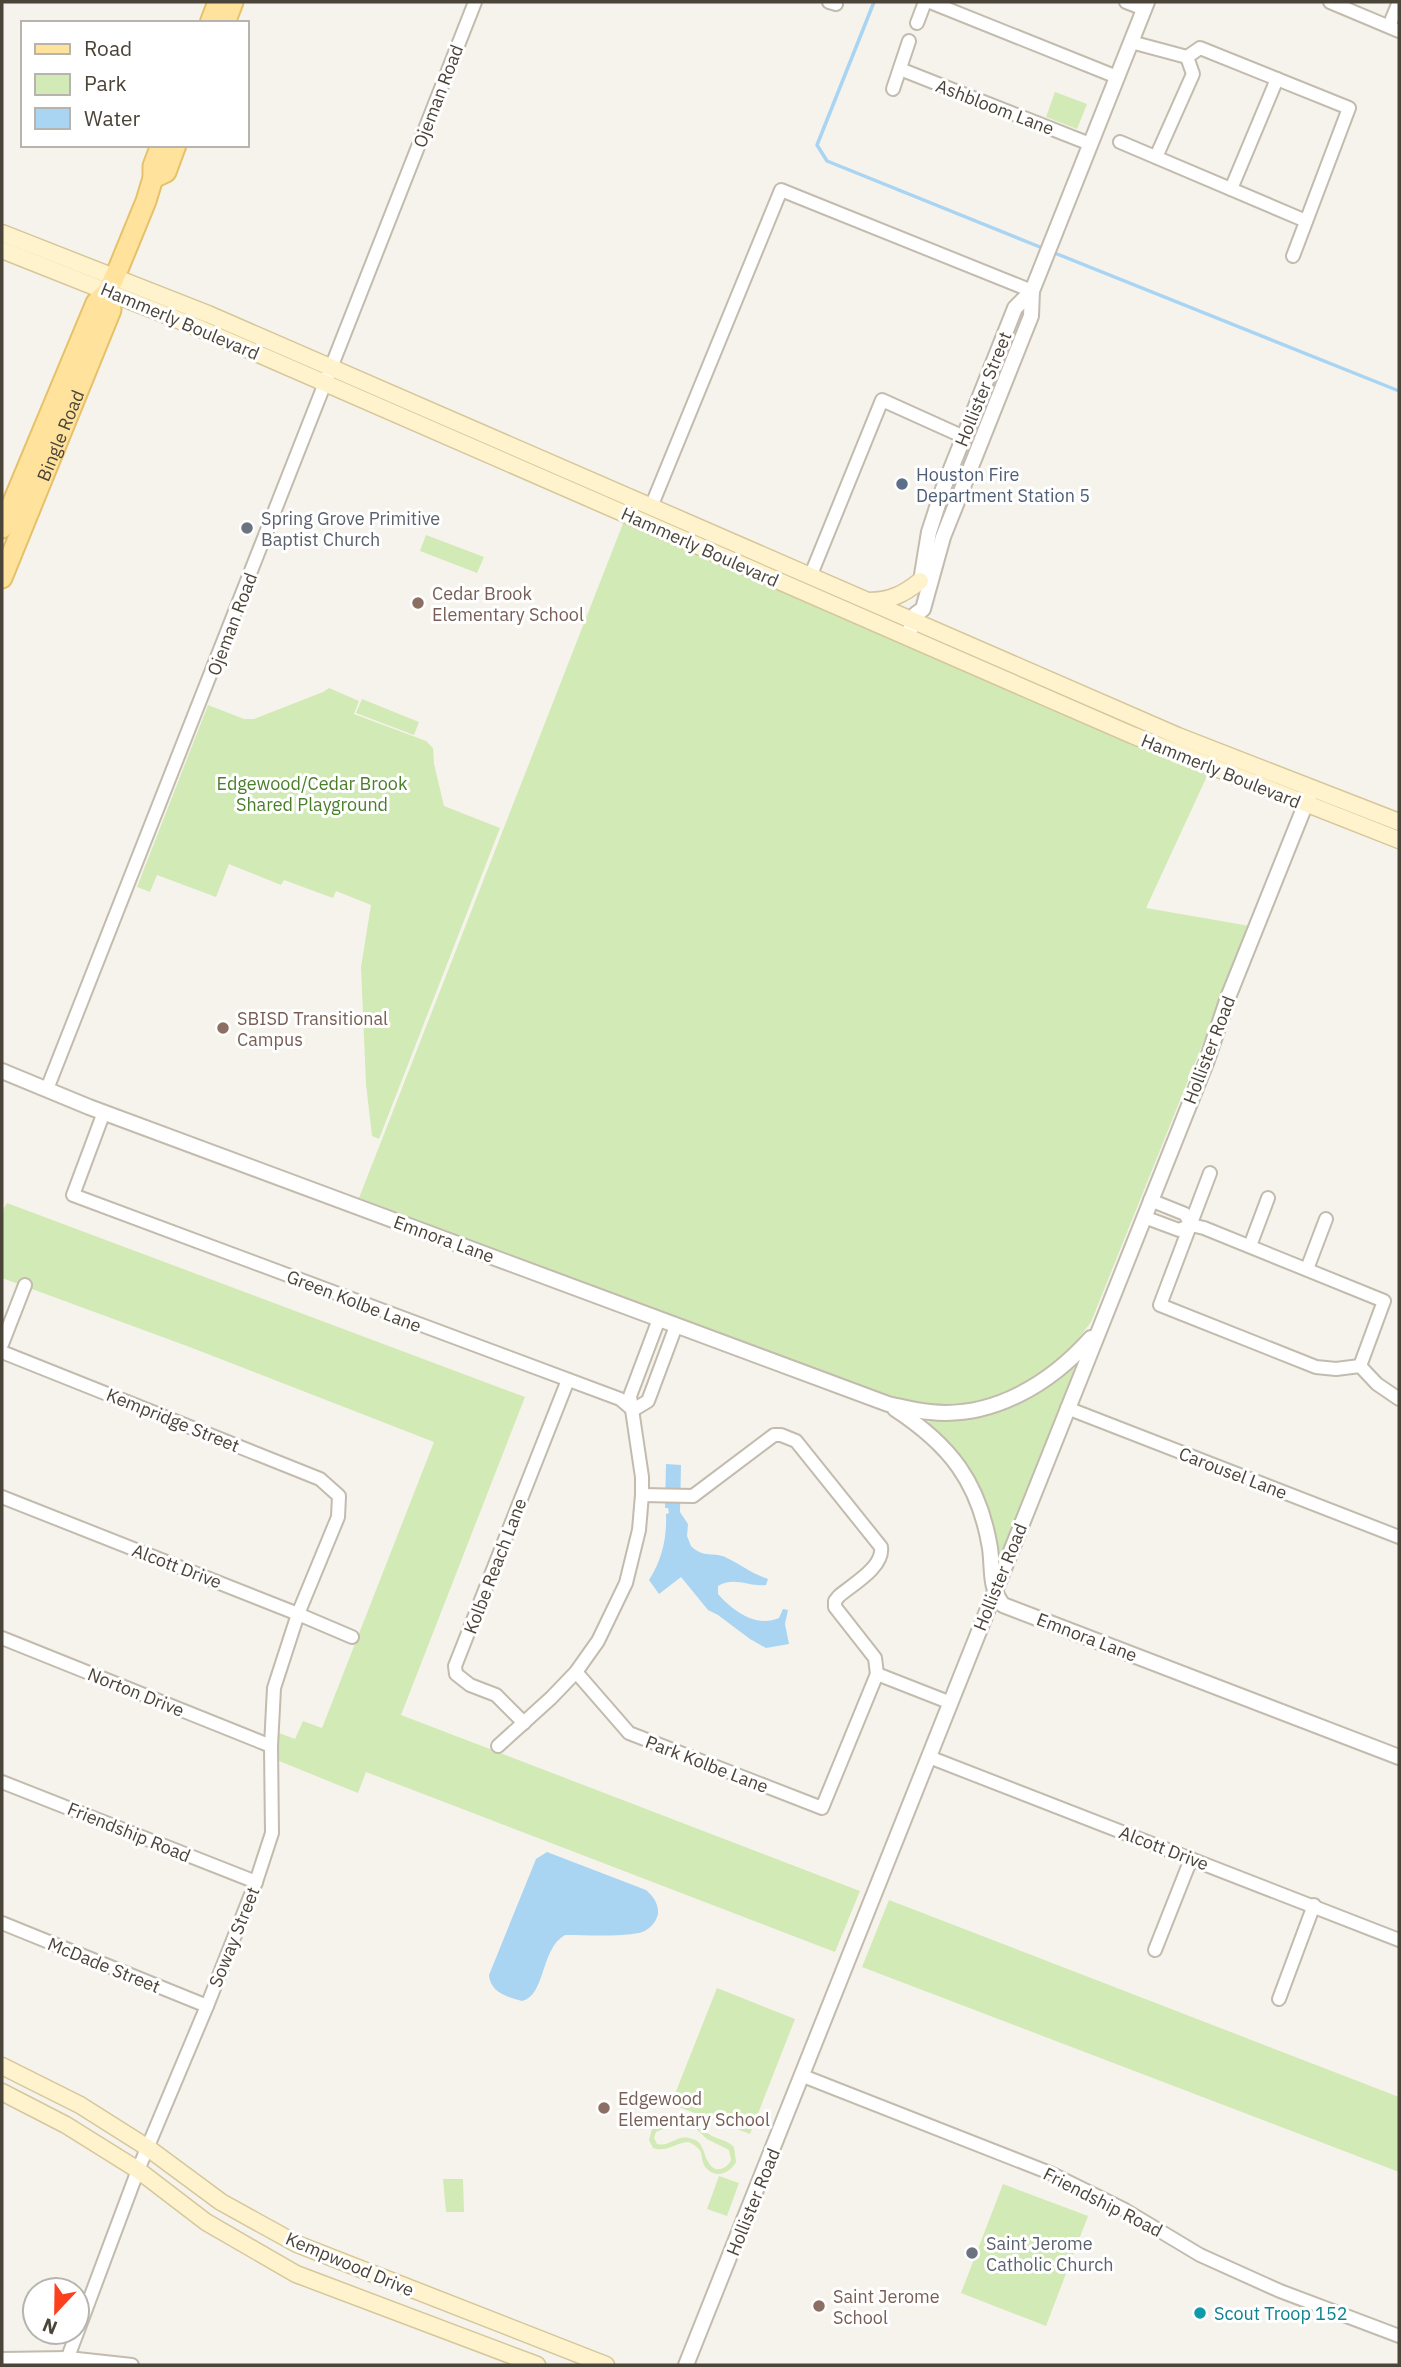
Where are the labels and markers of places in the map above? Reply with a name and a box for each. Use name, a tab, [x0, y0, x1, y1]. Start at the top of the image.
place label: Houston Fire Department Station 5	[916, 463, 1090, 507]
marker: Houston Fire Department Station 5	[894, 476, 910, 492]
place label: Spring Grove Primitive Baptist Church	[261, 507, 440, 551]
marker: Spring Grove Primitive Baptist Church	[239, 520, 255, 536]
place label: Cedar Brook Elementary School	[432, 582, 584, 626]
marker: Cedar Brook Elementary School	[410, 595, 426, 611]
place label: SBISD Transitional Campus	[237, 1007, 388, 1051]
marker: SBISD Transitional Campus	[215, 1020, 231, 1036]
place label: Edgewood Elementary School	[618, 2087, 770, 2131]
marker: Edgewood Elementary School	[596, 2100, 612, 2116]
place label: Saint Jerome Catholic Church	[986, 2232, 1114, 2276]
marker: Saint Jerome Catholic Church	[964, 2245, 980, 2261]
place label: Saint Jerome School	[833, 2285, 940, 2329]
marker: Saint Jerome School	[811, 2298, 827, 2314]
place label: Scout Troop 152	[1214, 2302, 1348, 2325]
marker: Scout Troop 152	[1192, 2305, 1208, 2321]

